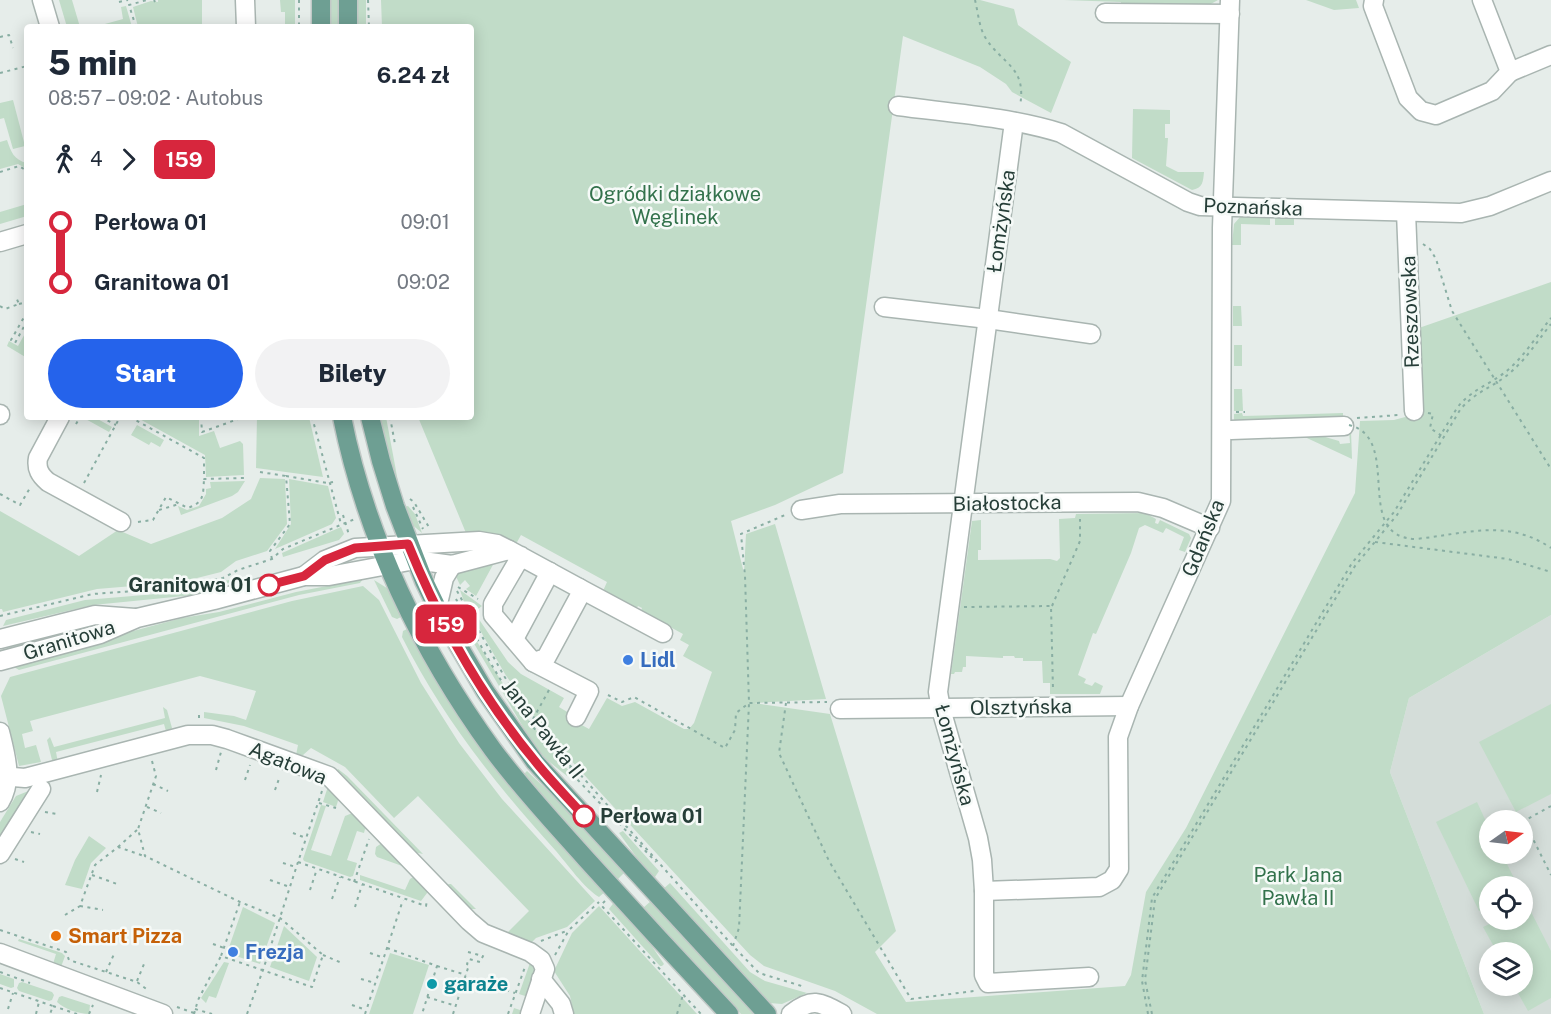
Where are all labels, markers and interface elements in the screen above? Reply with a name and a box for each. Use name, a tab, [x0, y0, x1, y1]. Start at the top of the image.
text: 5 min	[48, 44, 137, 82]
text: 6.24 zł	[377, 62, 450, 88]
text: 08:57 – 09:02 · Autobus	[48, 86, 263, 110]
icon: walk	[48, 143, 81, 176]
icon: forward	[112, 143, 145, 176]
text: 4	[90, 147, 103, 171]
text: 159	[166, 147, 203, 172]
street label: Łomżyńska	[982, 168, 1020, 274]
park label: Ogródki działkowe Węglinek	[589, 182, 761, 229]
street label: Poznańska	[1203, 193, 1303, 221]
text: Perłowa 01	[94, 209, 208, 235]
text: 09:01	[401, 210, 450, 234]
street label: Rzeszowska	[1396, 255, 1424, 369]
text: Granitowa 01	[94, 269, 230, 295]
text: 09:02	[397, 270, 450, 294]
button: Start	[48, 339, 243, 408]
button: Bilety	[255, 339, 450, 408]
street label: Białostocka	[952, 490, 1062, 516]
street label: Gdańska	[1177, 496, 1229, 580]
place label: Granitowa 01	[128, 573, 252, 597]
marker: Granitowa 01	[258, 574, 280, 596]
line badge: 159	[412, 604, 480, 644]
text: 159	[427, 612, 465, 637]
street label: Granitowa	[20, 615, 118, 665]
place label: Lidl	[640, 648, 676, 672]
marker: Lidl	[621, 653, 635, 667]
street label: Jana Pawła II	[497, 675, 589, 783]
street label: Olsztyńska	[970, 694, 1072, 720]
street label: Łomżyńska	[930, 702, 980, 808]
street label: Agatowa	[246, 737, 330, 789]
place label: Perłowa 01	[600, 804, 703, 828]
marker: Perłowa 01	[573, 805, 595, 827]
north arrow	[1479, 810, 1533, 864]
map controls	[1479, 810, 1533, 996]
park label: Park Jana Pawła II	[1254, 863, 1342, 910]
button: locate	[1479, 876, 1533, 930]
place label: Smart Pizza	[68, 924, 182, 948]
marker: Smart Pizza	[49, 929, 63, 943]
place label: Frezja	[245, 940, 304, 964]
button: layers	[1479, 942, 1533, 996]
marker: Frezja	[226, 945, 240, 959]
place label: garaże	[444, 972, 508, 996]
marker: garaże	[425, 977, 439, 991]

